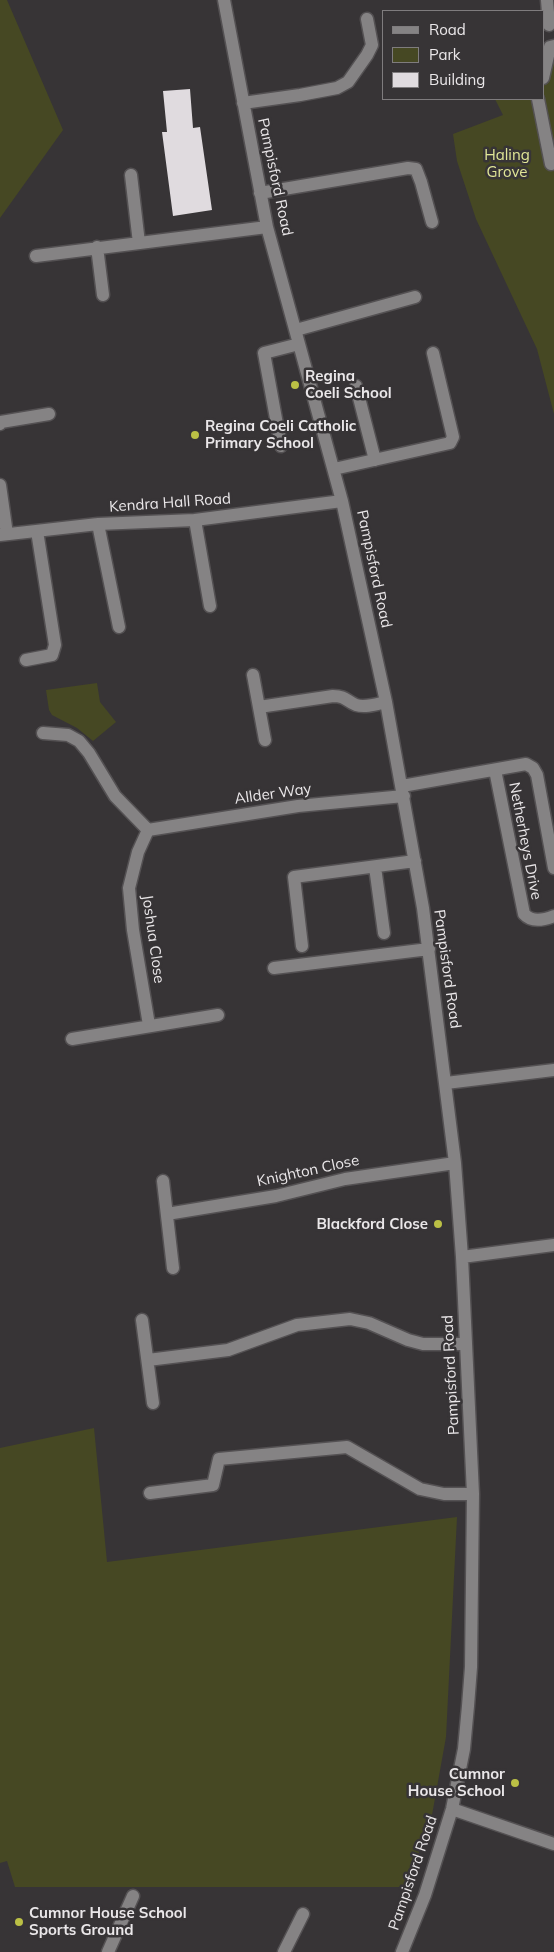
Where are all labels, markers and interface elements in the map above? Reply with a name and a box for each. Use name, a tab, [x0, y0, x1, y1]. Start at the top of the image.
legend	[382, 10, 544, 100]
text: Road	[429, 20, 466, 39]
text: Park	[429, 45, 461, 64]
text: Building	[429, 70, 485, 89]
street label: Pampisford Road	[254, 116, 296, 238]
park label: Haling Grove	[484, 146, 530, 181]
place label: Regina Coeli School	[305, 367, 392, 402]
marker: Regina Coeli School	[289, 379, 301, 391]
place label: Regina Coeli Catholic Primary School	[205, 417, 356, 452]
marker: Regina Coeli Catholic Primary School	[189, 429, 201, 441]
street label: Kendra Hall Road	[109, 490, 231, 516]
street label: Pampisford Road	[353, 508, 395, 630]
street label: Allder Way	[233, 780, 313, 808]
street label: Netherheys Drive	[505, 781, 545, 901]
street label: Joshua Close	[138, 894, 168, 984]
street label: Pampisford Road	[430, 908, 464, 1030]
street label: Knighton Close	[255, 1151, 361, 1191]
place label: Blackford Close	[316, 1215, 428, 1233]
marker: Blackford Close	[432, 1218, 444, 1230]
street label: Pampisford Road	[439, 1315, 463, 1435]
place label: Cumnor House School	[408, 1765, 505, 1800]
marker: Cumnor House School	[509, 1777, 521, 1789]
street label: Pampisford Road	[385, 1813, 441, 1933]
place label: Cumnor House School Sports Ground	[29, 1904, 187, 1939]
marker: Cumnor House School Sports Ground	[13, 1916, 25, 1928]

